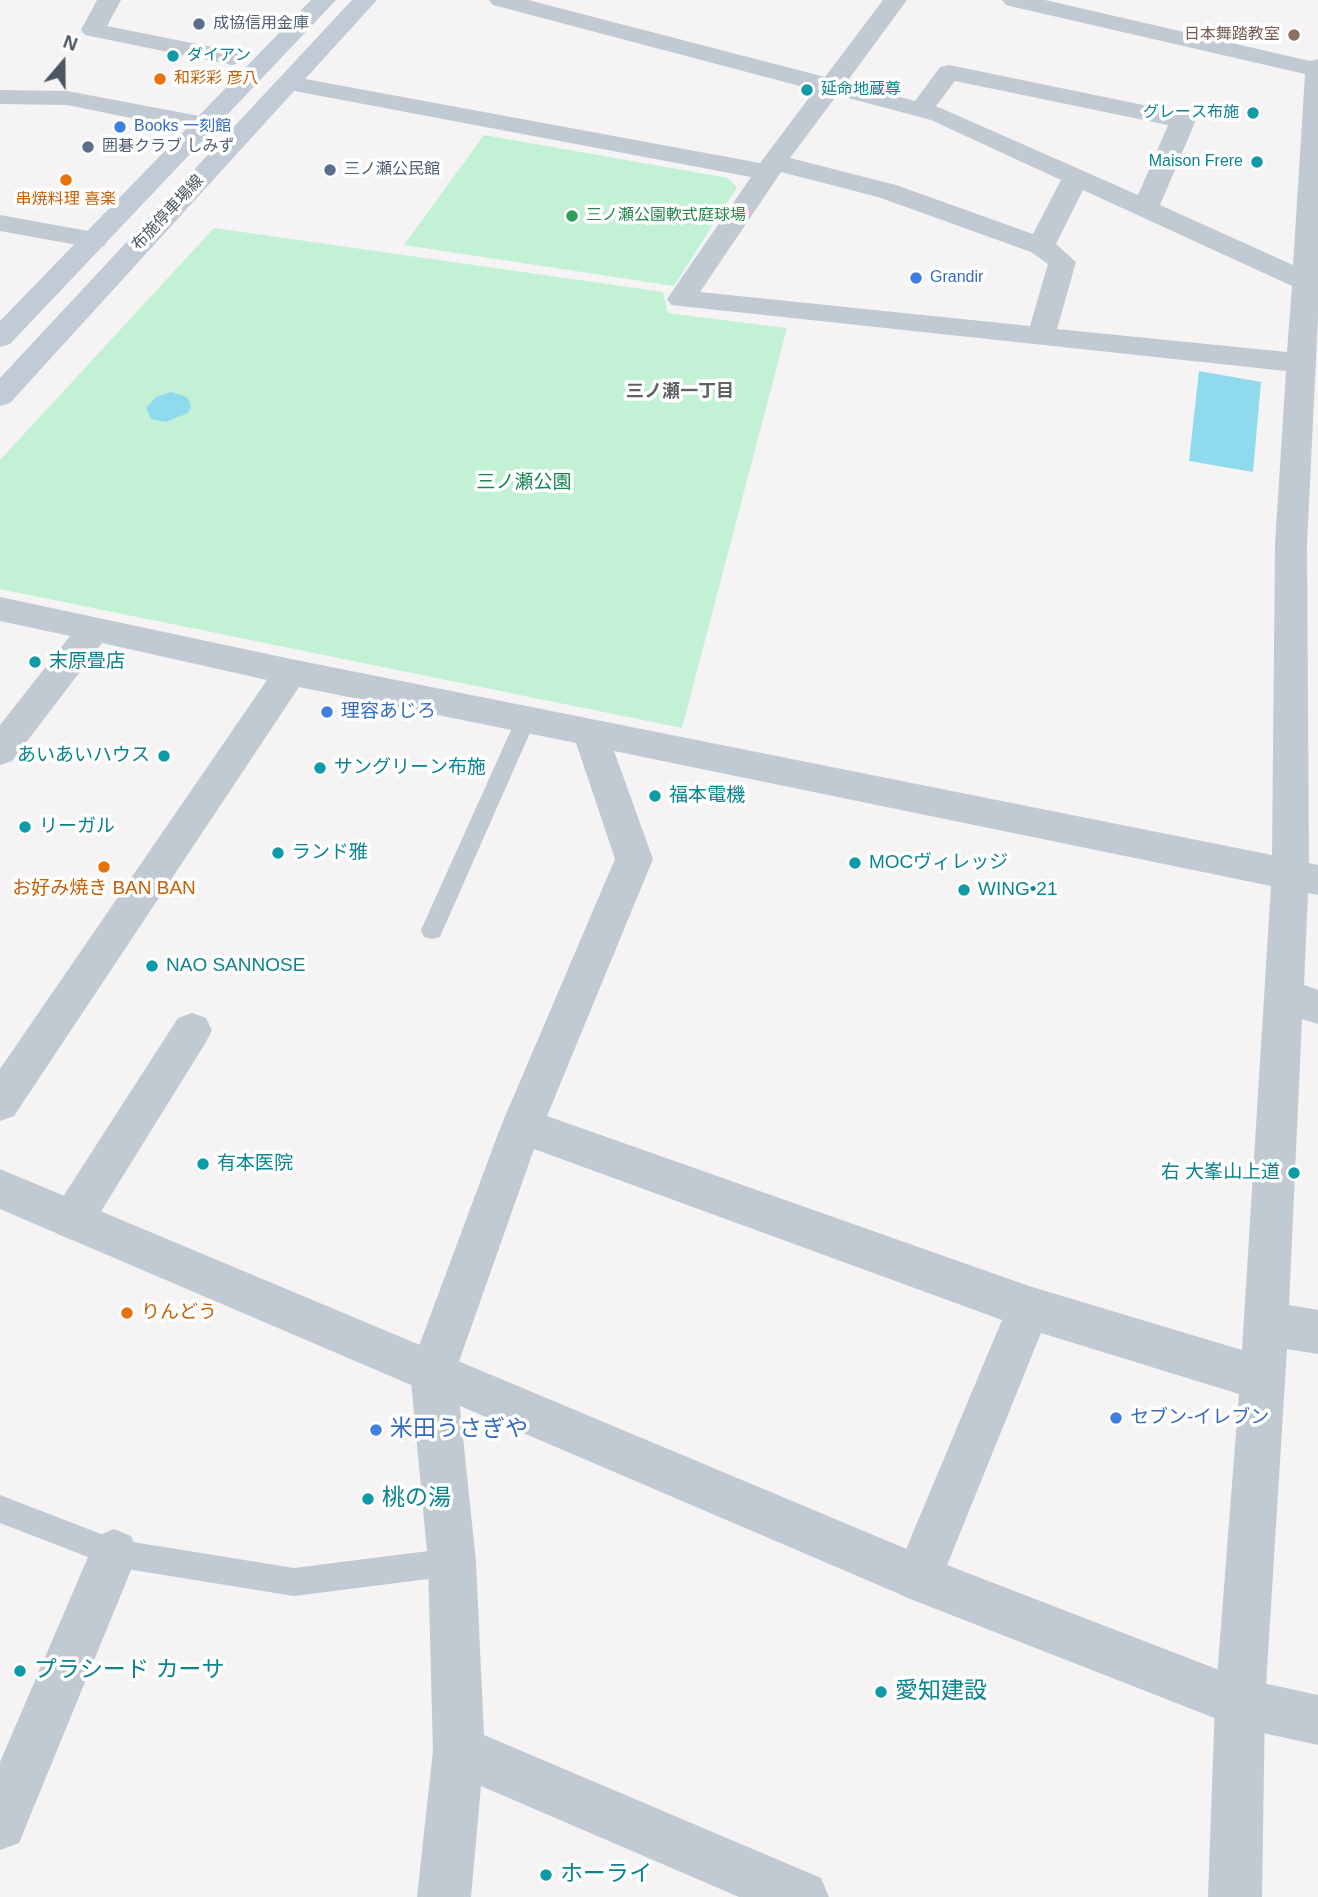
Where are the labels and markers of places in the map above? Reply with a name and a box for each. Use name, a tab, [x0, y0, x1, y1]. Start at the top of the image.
place label: 成協信用金庫	[213, 14, 309, 34]
marker: 成協信用金庫	[191, 16, 207, 32]
place label: 日本舞踏教室	[1184, 25, 1280, 45]
marker: 日本舞踏教室	[1286, 27, 1302, 43]
place label: ダイアン	[187, 46, 251, 66]
marker: ダイアン	[165, 48, 181, 64]
place label: 和彩彩 彦八	[174, 69, 258, 89]
marker: 和彩彩 彦八	[152, 71, 168, 87]
place label: 延命地蔵尊	[821, 80, 901, 100]
marker: 延命地蔵尊	[799, 82, 815, 98]
place label: グレース布施	[1143, 103, 1239, 123]
marker: グレース布施	[1245, 105, 1261, 121]
place label: Books 一刻館	[134, 117, 231, 137]
marker: Books 一刻館	[112, 119, 128, 135]
place label: 囲碁クラブ しみず	[102, 137, 234, 157]
marker: 囲碁クラブ しみず	[80, 139, 96, 155]
place label: Maison Frere	[1149, 152, 1243, 172]
marker: Maison Frere	[1249, 154, 1265, 170]
place label: 三ノ瀬公民館	[344, 160, 440, 180]
marker: 三ノ瀬公民館	[322, 162, 338, 178]
marker: 串焼料理 喜楽	[58, 172, 74, 188]
place label: 串焼料理 喜楽	[16, 190, 116, 210]
place label: 三ノ瀬公園軟式庭球場	[586, 206, 746, 226]
marker: 三ノ瀬公園軟式庭球場	[564, 208, 580, 224]
place label: Grandir	[930, 268, 983, 288]
marker: Grandir	[908, 270, 924, 286]
place label: 末原畳店	[49, 651, 125, 673]
marker: 末原畳店	[27, 654, 43, 670]
place label: 理容あじろ	[341, 701, 436, 723]
marker: 理容あじろ	[319, 704, 335, 720]
place label: あいあいハウス	[17, 745, 150, 767]
marker: あいあいハウス	[156, 748, 172, 764]
place label: サングリーン布施	[334, 757, 486, 779]
marker: サングリーン布施	[312, 760, 328, 776]
place label: 福本電機	[669, 785, 745, 807]
marker: 福本電機	[647, 788, 663, 804]
place label: リーガル	[39, 816, 115, 838]
marker: リーガル	[17, 819, 33, 835]
place label: ランド雅	[292, 842, 368, 864]
marker: ランド雅	[270, 845, 286, 861]
place label: MOCヴィレッジ	[869, 852, 1008, 874]
marker: MOCヴィレッジ	[847, 855, 863, 871]
marker: お好み焼き BAN BAN	[96, 859, 112, 875]
place label: お好み焼き BAN BAN	[12, 878, 196, 900]
place label: WING•21	[978, 879, 1057, 901]
marker: WING•21	[956, 882, 972, 898]
place label: NAO SANNOSE	[166, 955, 305, 977]
marker: NAO SANNOSE	[144, 958, 160, 974]
place label: 有本医院	[217, 1153, 293, 1175]
marker: 有本医院	[195, 1156, 211, 1172]
place label: 右 大峯山上道	[1161, 1162, 1280, 1184]
marker: 右 大峯山上道	[1286, 1165, 1302, 1181]
place label: りんどう	[141, 1302, 217, 1324]
marker: りんどう	[119, 1305, 135, 1321]
place label: セブン-イレブン	[1130, 1407, 1269, 1429]
marker: セブン-イレブン	[1108, 1410, 1124, 1426]
place label: 米田うさぎや	[390, 1416, 528, 1444]
marker: 米田うさぎや	[368, 1422, 384, 1438]
place label: 桃の湯	[382, 1485, 451, 1513]
marker: 桃の湯	[360, 1491, 376, 1507]
place label: プラシード カーサ	[34, 1657, 224, 1685]
marker: プラシード カーサ	[12, 1663, 28, 1679]
place label: 愛知建設	[895, 1678, 987, 1706]
marker: 愛知建設	[873, 1684, 889, 1700]
place label: ホーライ	[560, 1861, 652, 1889]
marker: ホーライ	[538, 1867, 554, 1883]

